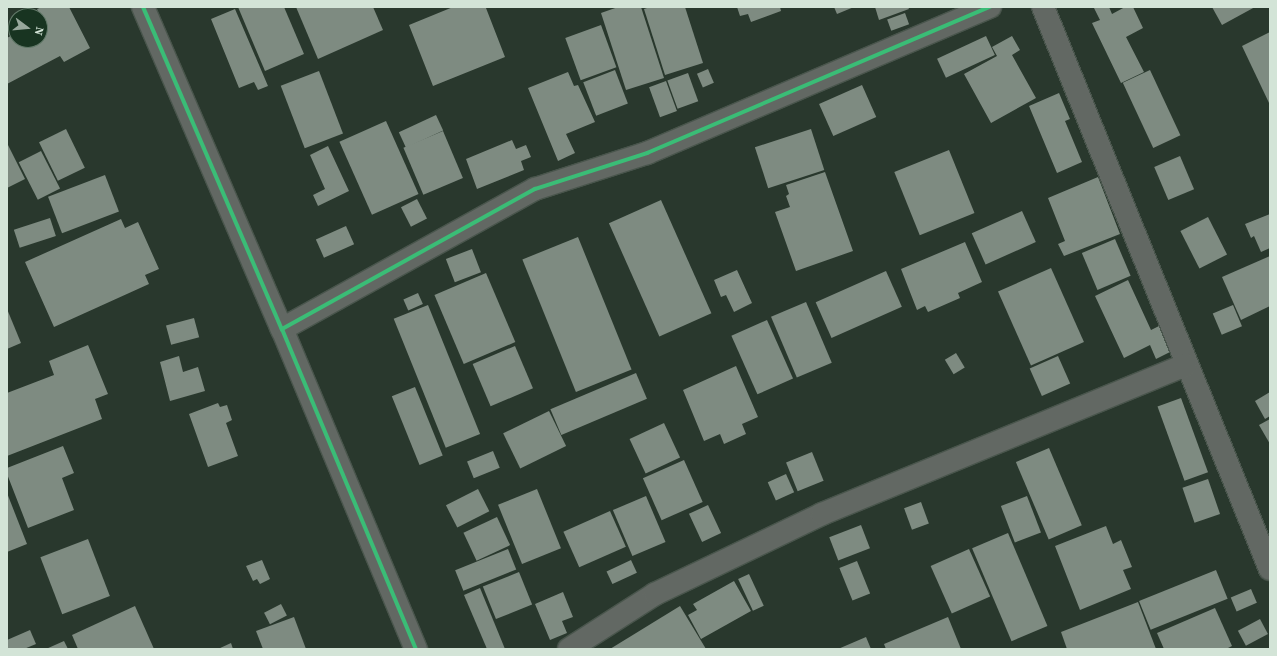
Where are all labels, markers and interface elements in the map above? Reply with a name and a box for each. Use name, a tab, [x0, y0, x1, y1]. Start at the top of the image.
north arrow	[8, 8, 48, 48]
text: N	[31, 25, 47, 37]

